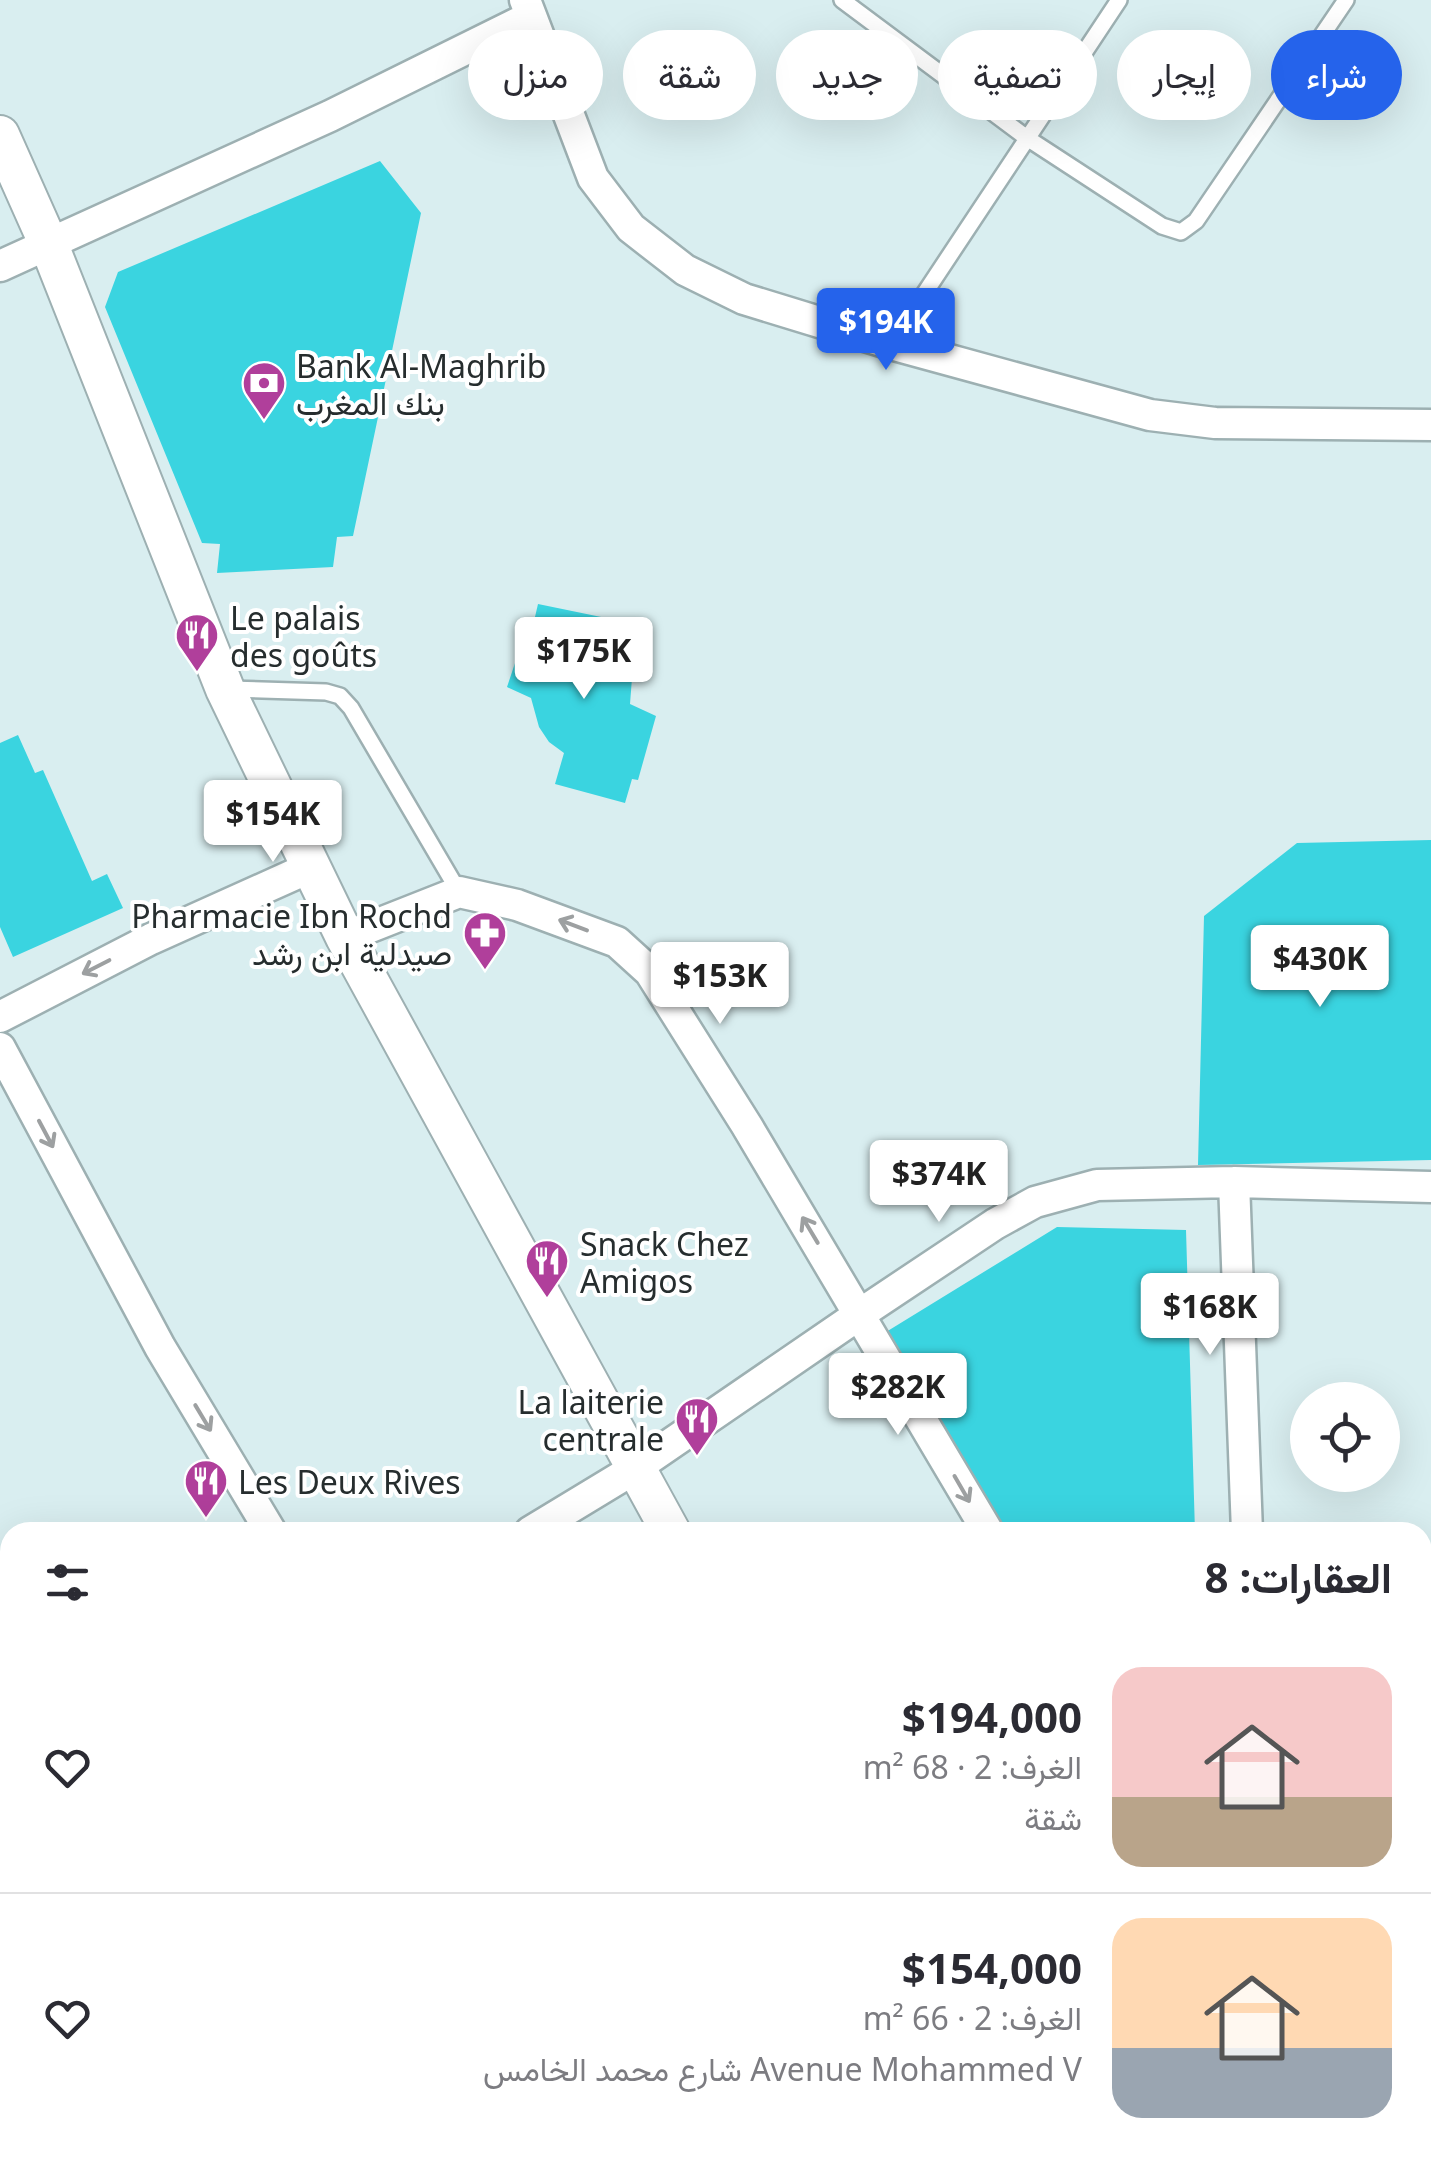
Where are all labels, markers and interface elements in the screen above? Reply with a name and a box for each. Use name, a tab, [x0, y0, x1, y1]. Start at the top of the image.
chip: منزل	[468, 30, 603, 120]
chip: شقة	[623, 30, 756, 120]
chip: جديد	[776, 30, 918, 120]
chip: تصفية	[938, 30, 1097, 120]
chip: إيجار	[1117, 30, 1251, 120]
chip: شراء	[1271, 30, 1402, 120]
pin: $194K	[816, 288, 956, 373]
text: $194K	[839, 299, 933, 342]
place label: Bank Al-Maghrib بنك المغرب	[296, 344, 547, 424]
bank icon: Bank Al-Maghrib بنك المغرب	[241, 360, 287, 421]
place label: Le palais des goûts	[230, 596, 377, 676]
restaurant icon: Le palais des goûts	[174, 612, 220, 673]
pin: $175K	[514, 617, 654, 702]
text: $175K	[537, 628, 631, 671]
pin: $154K	[203, 780, 343, 865]
text: $154K	[226, 791, 320, 834]
place label: Pharmacie Ibn Rochd صيدلية ابن رشد	[131, 894, 452, 974]
pharmacy icon: Pharmacie Ibn Rochd صيدلية ابن رشد	[462, 910, 508, 971]
one-way arrow	[559, 915, 589, 933]
pin: $430K	[1250, 925, 1390, 1010]
text: $430K	[1273, 936, 1367, 979]
pin: $153K	[650, 942, 790, 1027]
text: $153K	[673, 953, 767, 996]
one-way arrow	[82, 958, 111, 977]
one-way arrow	[37, 1118, 56, 1148]
pin: $374K	[869, 1140, 1009, 1225]
text: $374K	[892, 1151, 986, 1194]
one-way arrow	[800, 1216, 820, 1245]
place label: Snack Chez Amigos	[580, 1222, 749, 1302]
restaurant icon: Snack Chez Amigos	[524, 1238, 570, 1299]
pin: $168K	[1140, 1273, 1280, 1358]
text: $168K	[1163, 1284, 1257, 1327]
pin: $282K	[828, 1353, 968, 1438]
text: $282K	[851, 1364, 945, 1407]
place label: La laiterie centrale	[517, 1380, 664, 1460]
map controls	[1290, 1382, 1400, 1492]
button: locate	[1290, 1382, 1400, 1492]
restaurant icon: La laiterie centrale	[674, 1396, 720, 1457]
one-way arrow	[193, 1403, 213, 1432]
restaurant icon: Les Deux Rives	[183, 1458, 229, 1519]
place label: Les Deux Rives	[238, 1460, 461, 1503]
one-way arrow	[952, 1474, 972, 1502]
text: العقارات: 8	[1204, 1548, 1392, 1605]
icon: filters	[40, 1555, 95, 1610]
text: $194,000	[902, 1688, 1082, 1745]
icon: home	[1192, 1707, 1312, 1827]
icon: heart	[40, 1740, 95, 1795]
text: الغرف: 2 · 68 m²	[863, 1745, 1082, 1788]
text: شقة	[1024, 1796, 1082, 1839]
text: $154,000	[902, 1939, 1082, 1996]
icon: home	[1192, 1958, 1312, 2078]
icon: heart	[40, 1991, 95, 2046]
text: الغرف: 2 · 66 m²	[863, 1996, 1082, 2039]
text: Avenue Mohammed V شارع محمد الخامس	[483, 2047, 1082, 2090]

